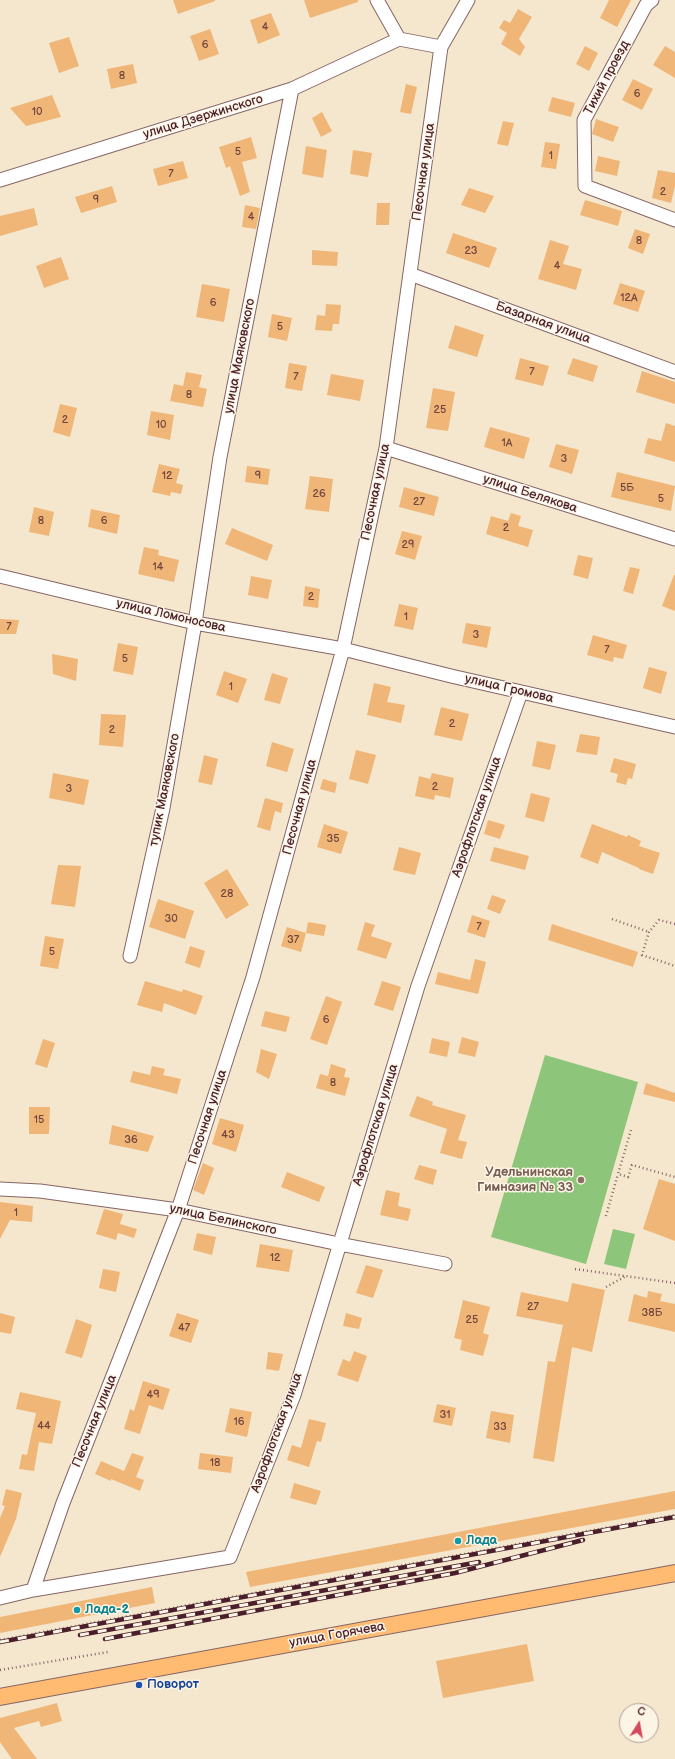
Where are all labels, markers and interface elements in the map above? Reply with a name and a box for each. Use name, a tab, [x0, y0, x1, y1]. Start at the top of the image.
house number: 4	[262, 20, 268, 34]
house number: 6	[202, 38, 208, 52]
street label: Тихий проезд	[581, 38, 633, 118]
house number: 8	[119, 69, 125, 83]
house number: 6	[634, 87, 640, 101]
street label: улица Дзержинского	[141, 91, 265, 143]
house number: 10	[32, 105, 42, 119]
street label: Песочная улица	[409, 122, 439, 222]
house number: 5	[235, 145, 241, 159]
house number: 1	[549, 149, 553, 163]
house number: 7	[168, 167, 174, 181]
house number: 2	[660, 185, 666, 199]
house number: 9	[93, 193, 99, 207]
house number: 4	[248, 210, 254, 224]
house number: 8	[636, 234, 642, 248]
house number: 23	[464, 244, 478, 258]
house number: 4	[554, 259, 560, 273]
house number: 12А	[620, 291, 638, 305]
house number: 6	[210, 296, 216, 310]
street label: улица Маяковского	[221, 297, 259, 415]
street label: Базарная улица	[493, 299, 593, 347]
house number: 5	[277, 320, 283, 334]
house number: 7	[529, 365, 535, 379]
house number: 7	[293, 370, 299, 384]
house number: 8	[186, 388, 192, 402]
house number: 25	[434, 403, 446, 417]
house number: 2	[62, 413, 68, 427]
house number: 10	[156, 418, 166, 432]
house number: 1А	[502, 436, 512, 450]
street label: Песочная улица	[358, 442, 394, 542]
house number: 3	[561, 452, 567, 466]
house number: 12	[162, 469, 172, 483]
house number: 9	[255, 469, 261, 483]
street label: улица Белякова	[481, 471, 579, 517]
house number: 5Б	[620, 481, 634, 495]
house number: 26	[312, 487, 326, 501]
house number: 5	[658, 492, 664, 506]
house number: 27	[413, 495, 425, 509]
house number: 8	[38, 514, 44, 528]
house number: 6	[101, 514, 107, 528]
house number: 2	[503, 521, 509, 535]
house number: 29	[402, 538, 414, 552]
house number: 14	[153, 560, 163, 574]
house number: 2	[308, 590, 314, 604]
street label: улица Ломоносова	[115, 596, 227, 636]
house number: 1	[404, 610, 408, 624]
house number: 7	[6, 620, 12, 634]
house number: 3	[473, 628, 479, 642]
house number: 7	[604, 643, 610, 657]
house number: 5	[122, 652, 128, 666]
street label: улица Громова	[463, 671, 555, 707]
house number: 1	[229, 680, 233, 694]
house number: 2	[449, 717, 455, 731]
house number: 2	[109, 723, 115, 737]
street label: тупик Маяковского	[146, 732, 184, 848]
street label: Аэрофлотская улица	[449, 755, 505, 879]
street label: Песочная улица	[280, 757, 320, 857]
house number: 2	[432, 780, 438, 794]
house number: 3	[66, 782, 72, 796]
house number: 35	[326, 832, 340, 846]
house number: 28	[221, 887, 233, 901]
house number: 30	[164, 912, 178, 926]
house number: 7	[476, 920, 482, 934]
house number: 37	[287, 933, 299, 947]
house number: 5	[49, 945, 55, 959]
house number: 6	[323, 1013, 329, 1027]
street label: Аэрофлотская улица	[350, 1062, 402, 1188]
street label: Песочная улица	[185, 1068, 231, 1166]
house number: 8	[330, 1076, 336, 1090]
house number: 15	[34, 1113, 44, 1127]
house number: 43	[221, 1128, 235, 1142]
house number: 36	[124, 1133, 138, 1147]
place label: Удельнинская Гимназия № 33	[477, 1165, 573, 1196]
marker: Удельнинская Гимназия № 33	[576, 1175, 586, 1185]
street label: улица Белинского	[168, 1201, 278, 1239]
house number: 1	[14, 1206, 18, 1220]
house number: 12	[270, 1251, 280, 1265]
house number: 27	[527, 1300, 539, 1314]
house number: 38Б	[642, 1306, 662, 1320]
house number: 25	[466, 1313, 478, 1327]
house number: 47	[178, 1321, 190, 1335]
street label: Аэрофлотская улица	[248, 1371, 306, 1495]
street label: Песочная улица	[69, 1372, 121, 1470]
house number: 49	[146, 1388, 160, 1402]
house number: 31	[439, 1408, 451, 1422]
house number: 16	[234, 1415, 244, 1429]
house number: 44	[37, 1419, 51, 1433]
house number: 33	[493, 1420, 507, 1434]
house number: 18	[210, 1456, 220, 1470]
place label: Лада	[466, 1533, 497, 1549]
marker: Лада	[453, 1536, 463, 1546]
place label: Лада-2	[85, 1602, 129, 1618]
marker: Лада-2	[72, 1605, 82, 1615]
street label: улица Горячева	[288, 1619, 386, 1651]
place label: Поворот	[147, 1677, 199, 1693]
marker: Поворот	[134, 1680, 144, 1690]
north arrow	[619, 1703, 659, 1743]
text: С	[636, 1705, 646, 1719]

